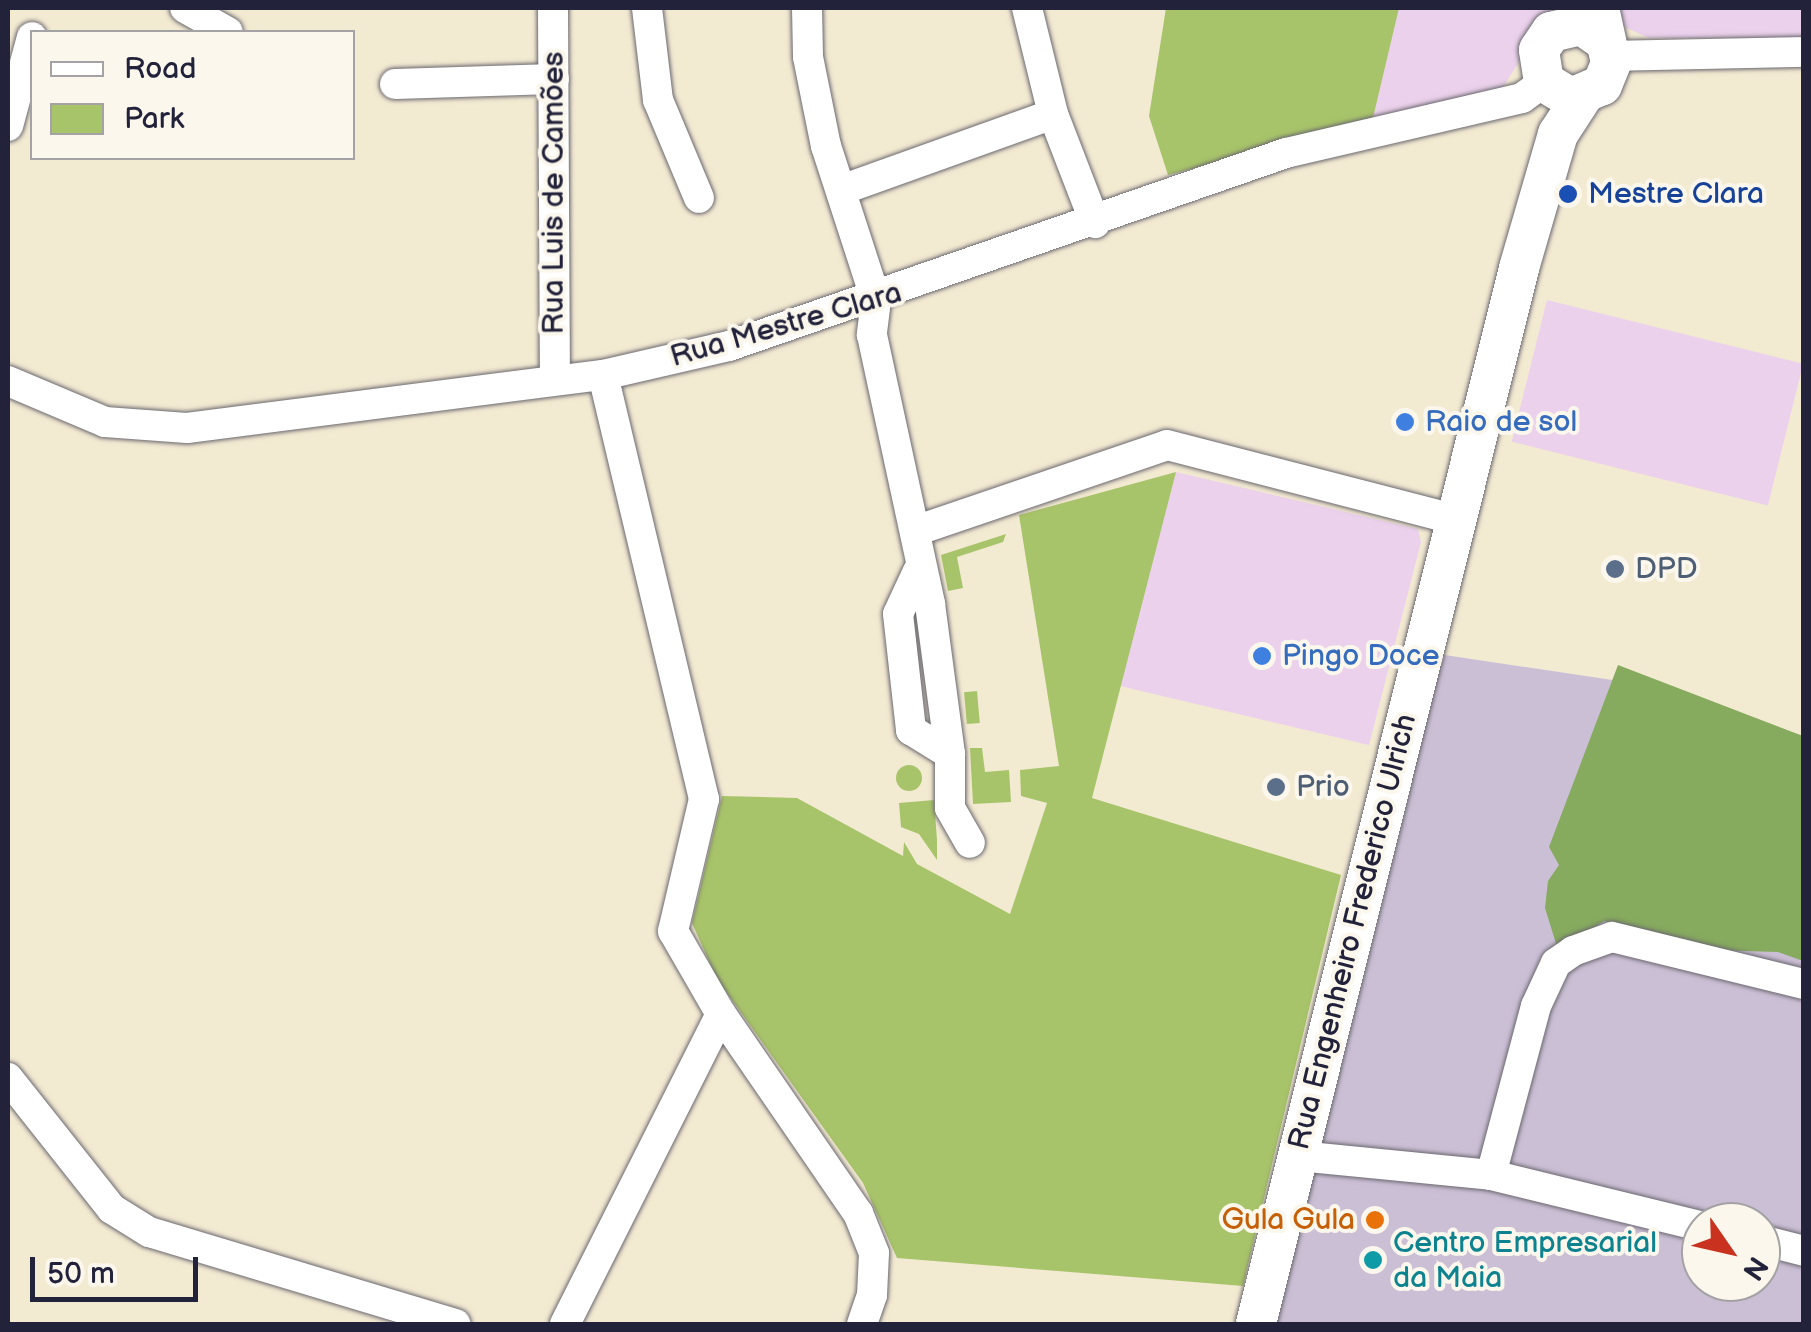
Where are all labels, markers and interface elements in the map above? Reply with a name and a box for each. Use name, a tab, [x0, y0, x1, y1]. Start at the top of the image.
legend	[30, 30, 355, 160]
text: Road	[124, 51, 197, 87]
street label: Rua Luis de Camões	[536, 52, 572, 334]
text: Park	[124, 101, 184, 137]
place label: Mestre Clara	[1588, 176, 1764, 212]
marker: Mestre Clara	[1557, 183, 1579, 205]
street label: Rua Mestre Clara	[666, 275, 906, 375]
place label: Raio de sol	[1425, 404, 1577, 440]
marker: Raio de sol	[1394, 411, 1416, 433]
place label: DPD	[1635, 551, 1698, 587]
marker: DPD	[1604, 558, 1626, 580]
place label: Pingo Doce	[1282, 638, 1440, 674]
marker: Pingo Doce	[1251, 645, 1273, 667]
street label: Rua Engenheiro Frederico Ulrich	[1281, 711, 1425, 1153]
place label: Prio	[1296, 769, 1350, 805]
marker: Prio	[1265, 776, 1287, 798]
place label: Gula Gula	[1222, 1202, 1355, 1238]
north arrow	[1681, 1202, 1781, 1302]
marker: Gula Gula	[1364, 1209, 1386, 1231]
place label: Centro Empresarial da Maia	[1393, 1225, 1657, 1296]
scale bar	[35, 1237, 202, 1299]
marker: Centro Empresarial da Maia	[1362, 1249, 1384, 1271]
text: N	[1735, 1250, 1774, 1286]
text: 50 m	[47, 1256, 115, 1292]

